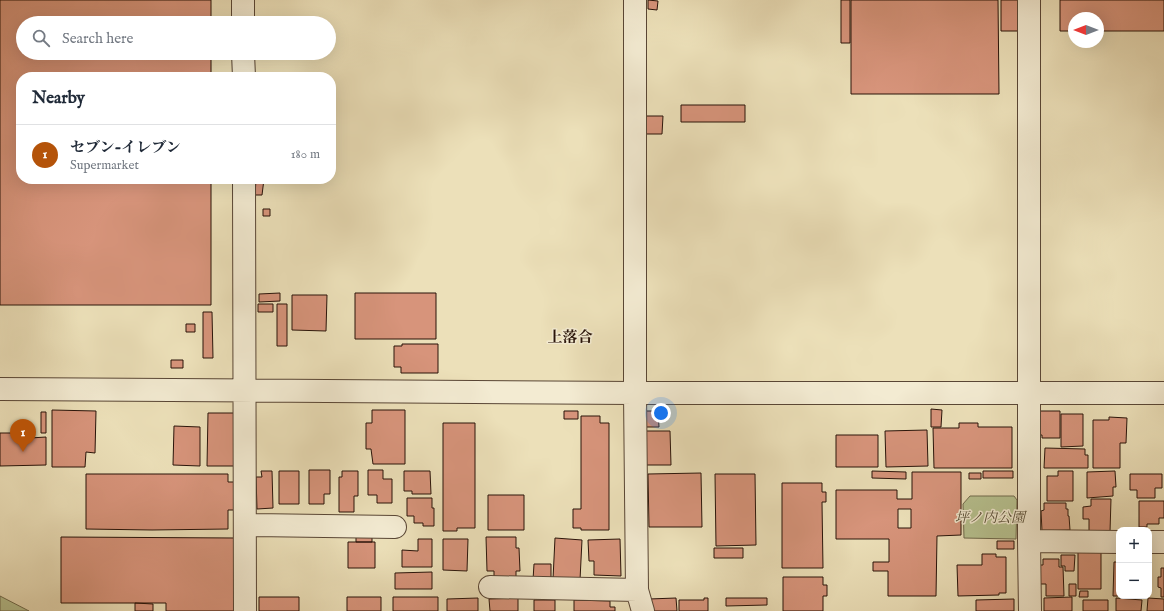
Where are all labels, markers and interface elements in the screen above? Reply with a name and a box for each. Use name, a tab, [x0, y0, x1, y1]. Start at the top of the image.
north arrow	[1068, 12, 1104, 48]
search box	[16, 16, 336, 60]
icon: search	[30, 27, 52, 49]
text: Search here	[62, 29, 133, 48]
text: Nearby	[32, 88, 85, 109]
text: セブン-イレブン	[70, 138, 181, 157]
text: 1	[43, 146, 47, 163]
text: 180 m	[291, 146, 320, 163]
text: Supermarket	[70, 157, 139, 174]
district label: 上落合	[547, 328, 593, 347]
your location	[651, 403, 671, 423]
pin: 1	[10, 419, 36, 452]
park label: 坪ノ内公園	[955, 509, 1027, 527]
map controls	[1116, 527, 1152, 599]
button: +	[1116, 527, 1152, 563]
button: −	[1116, 563, 1152, 599]

